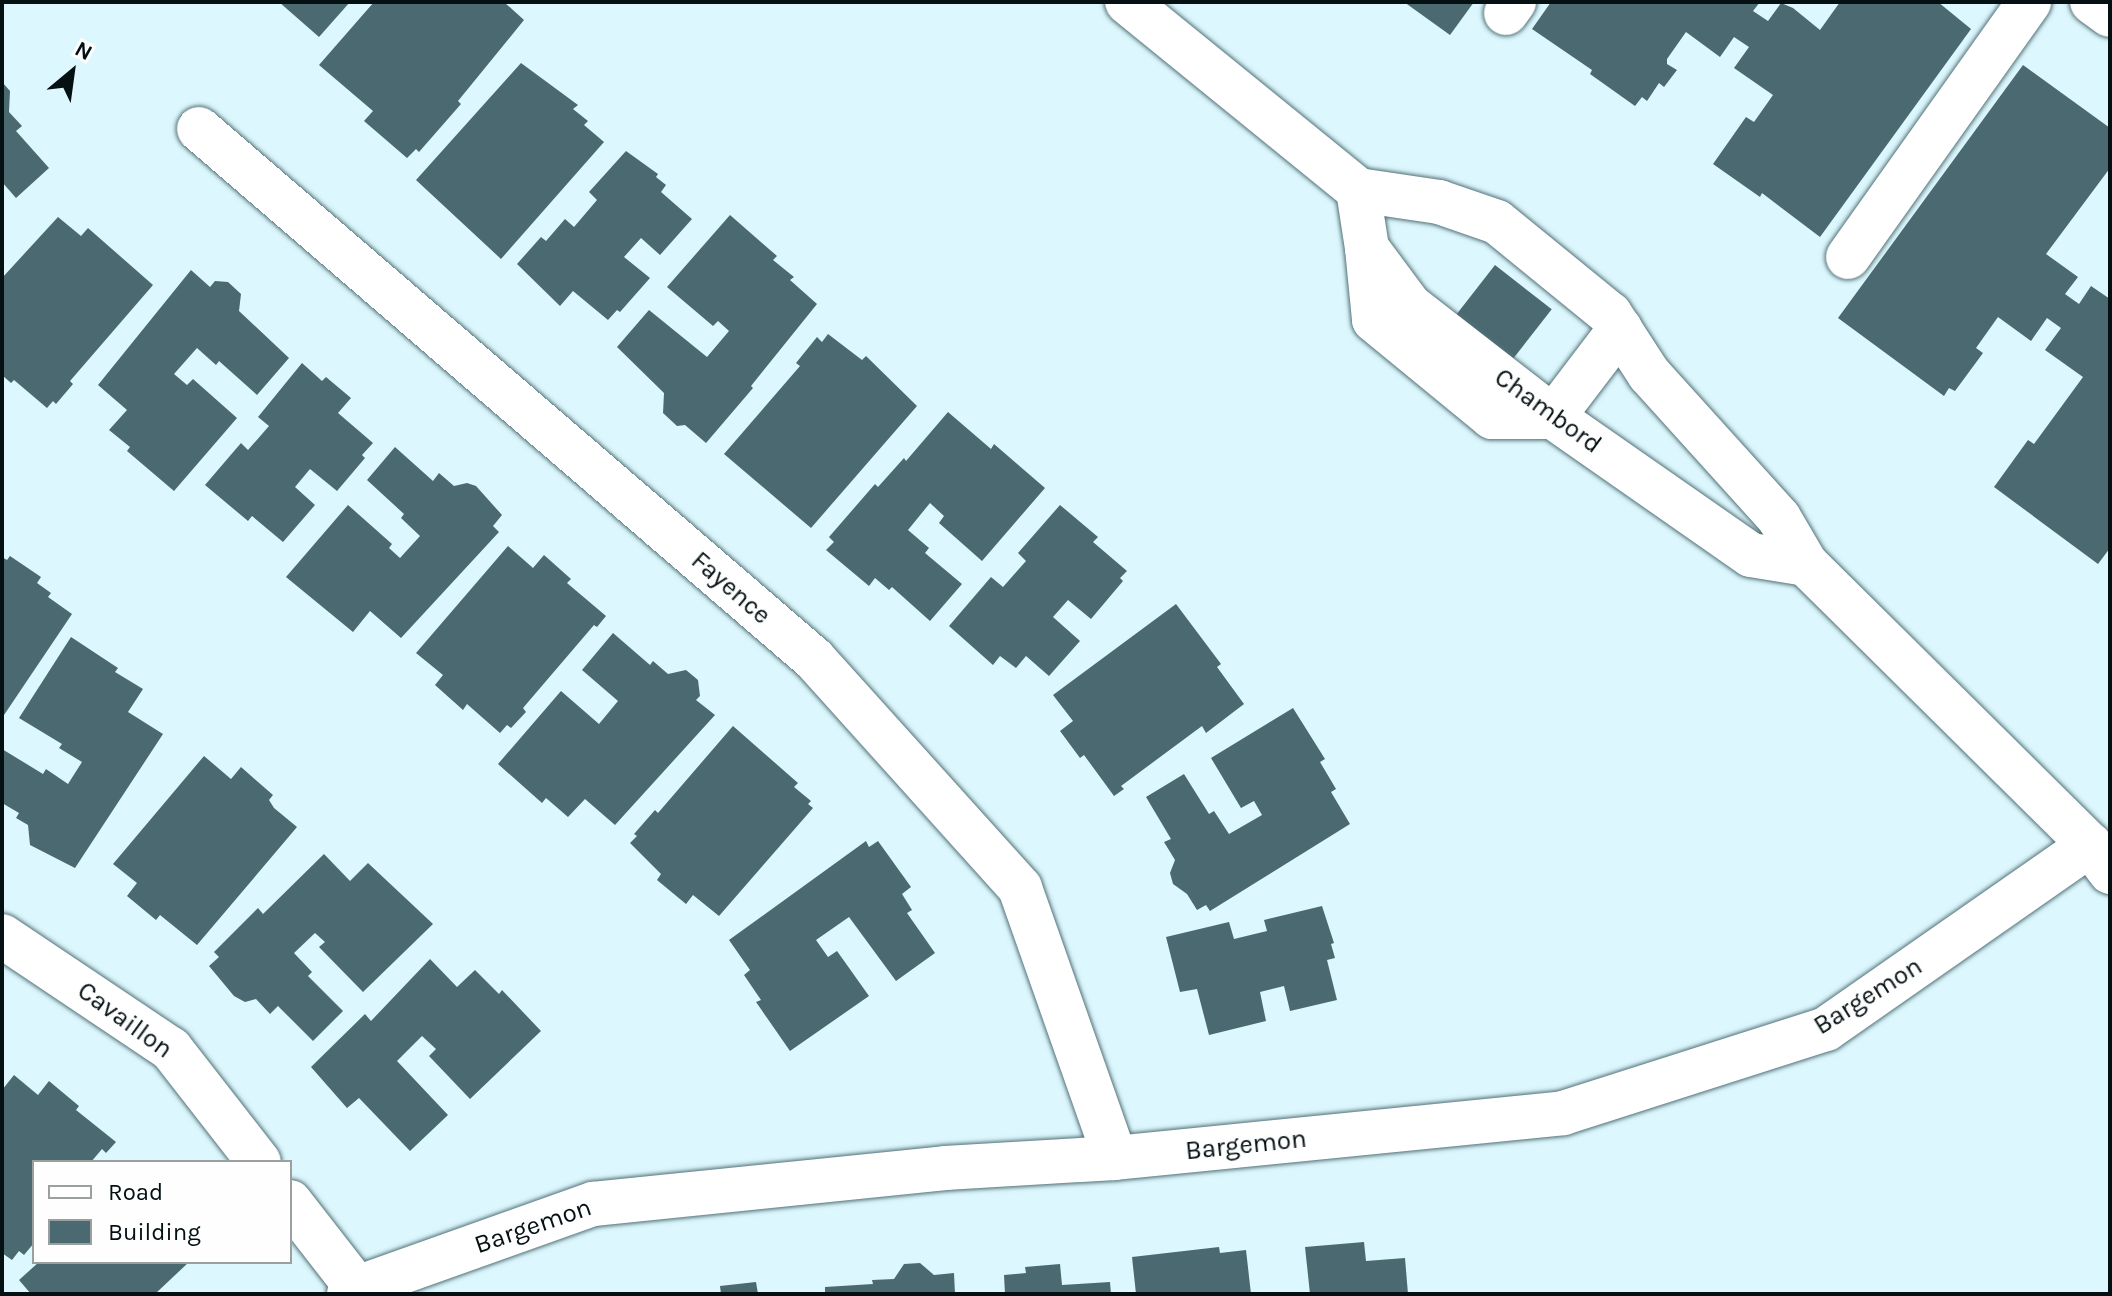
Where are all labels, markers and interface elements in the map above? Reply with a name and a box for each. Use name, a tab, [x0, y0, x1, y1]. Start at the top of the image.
north arrow	[32, 32, 112, 112]
text: N	[70, 36, 97, 66]
street label: Chambord	[1488, 362, 1608, 460]
street label: Fayence	[685, 545, 777, 631]
street label: Bargemon	[1808, 951, 1928, 1041]
street label: Cavaillon	[71, 975, 179, 1065]
street label: Bargemon	[1184, 1123, 1308, 1167]
legend	[32, 1160, 292, 1264]
text: Road	[108, 1178, 163, 1206]
street label: Bargemon	[470, 1191, 596, 1261]
text: Building	[108, 1218, 201, 1246]

